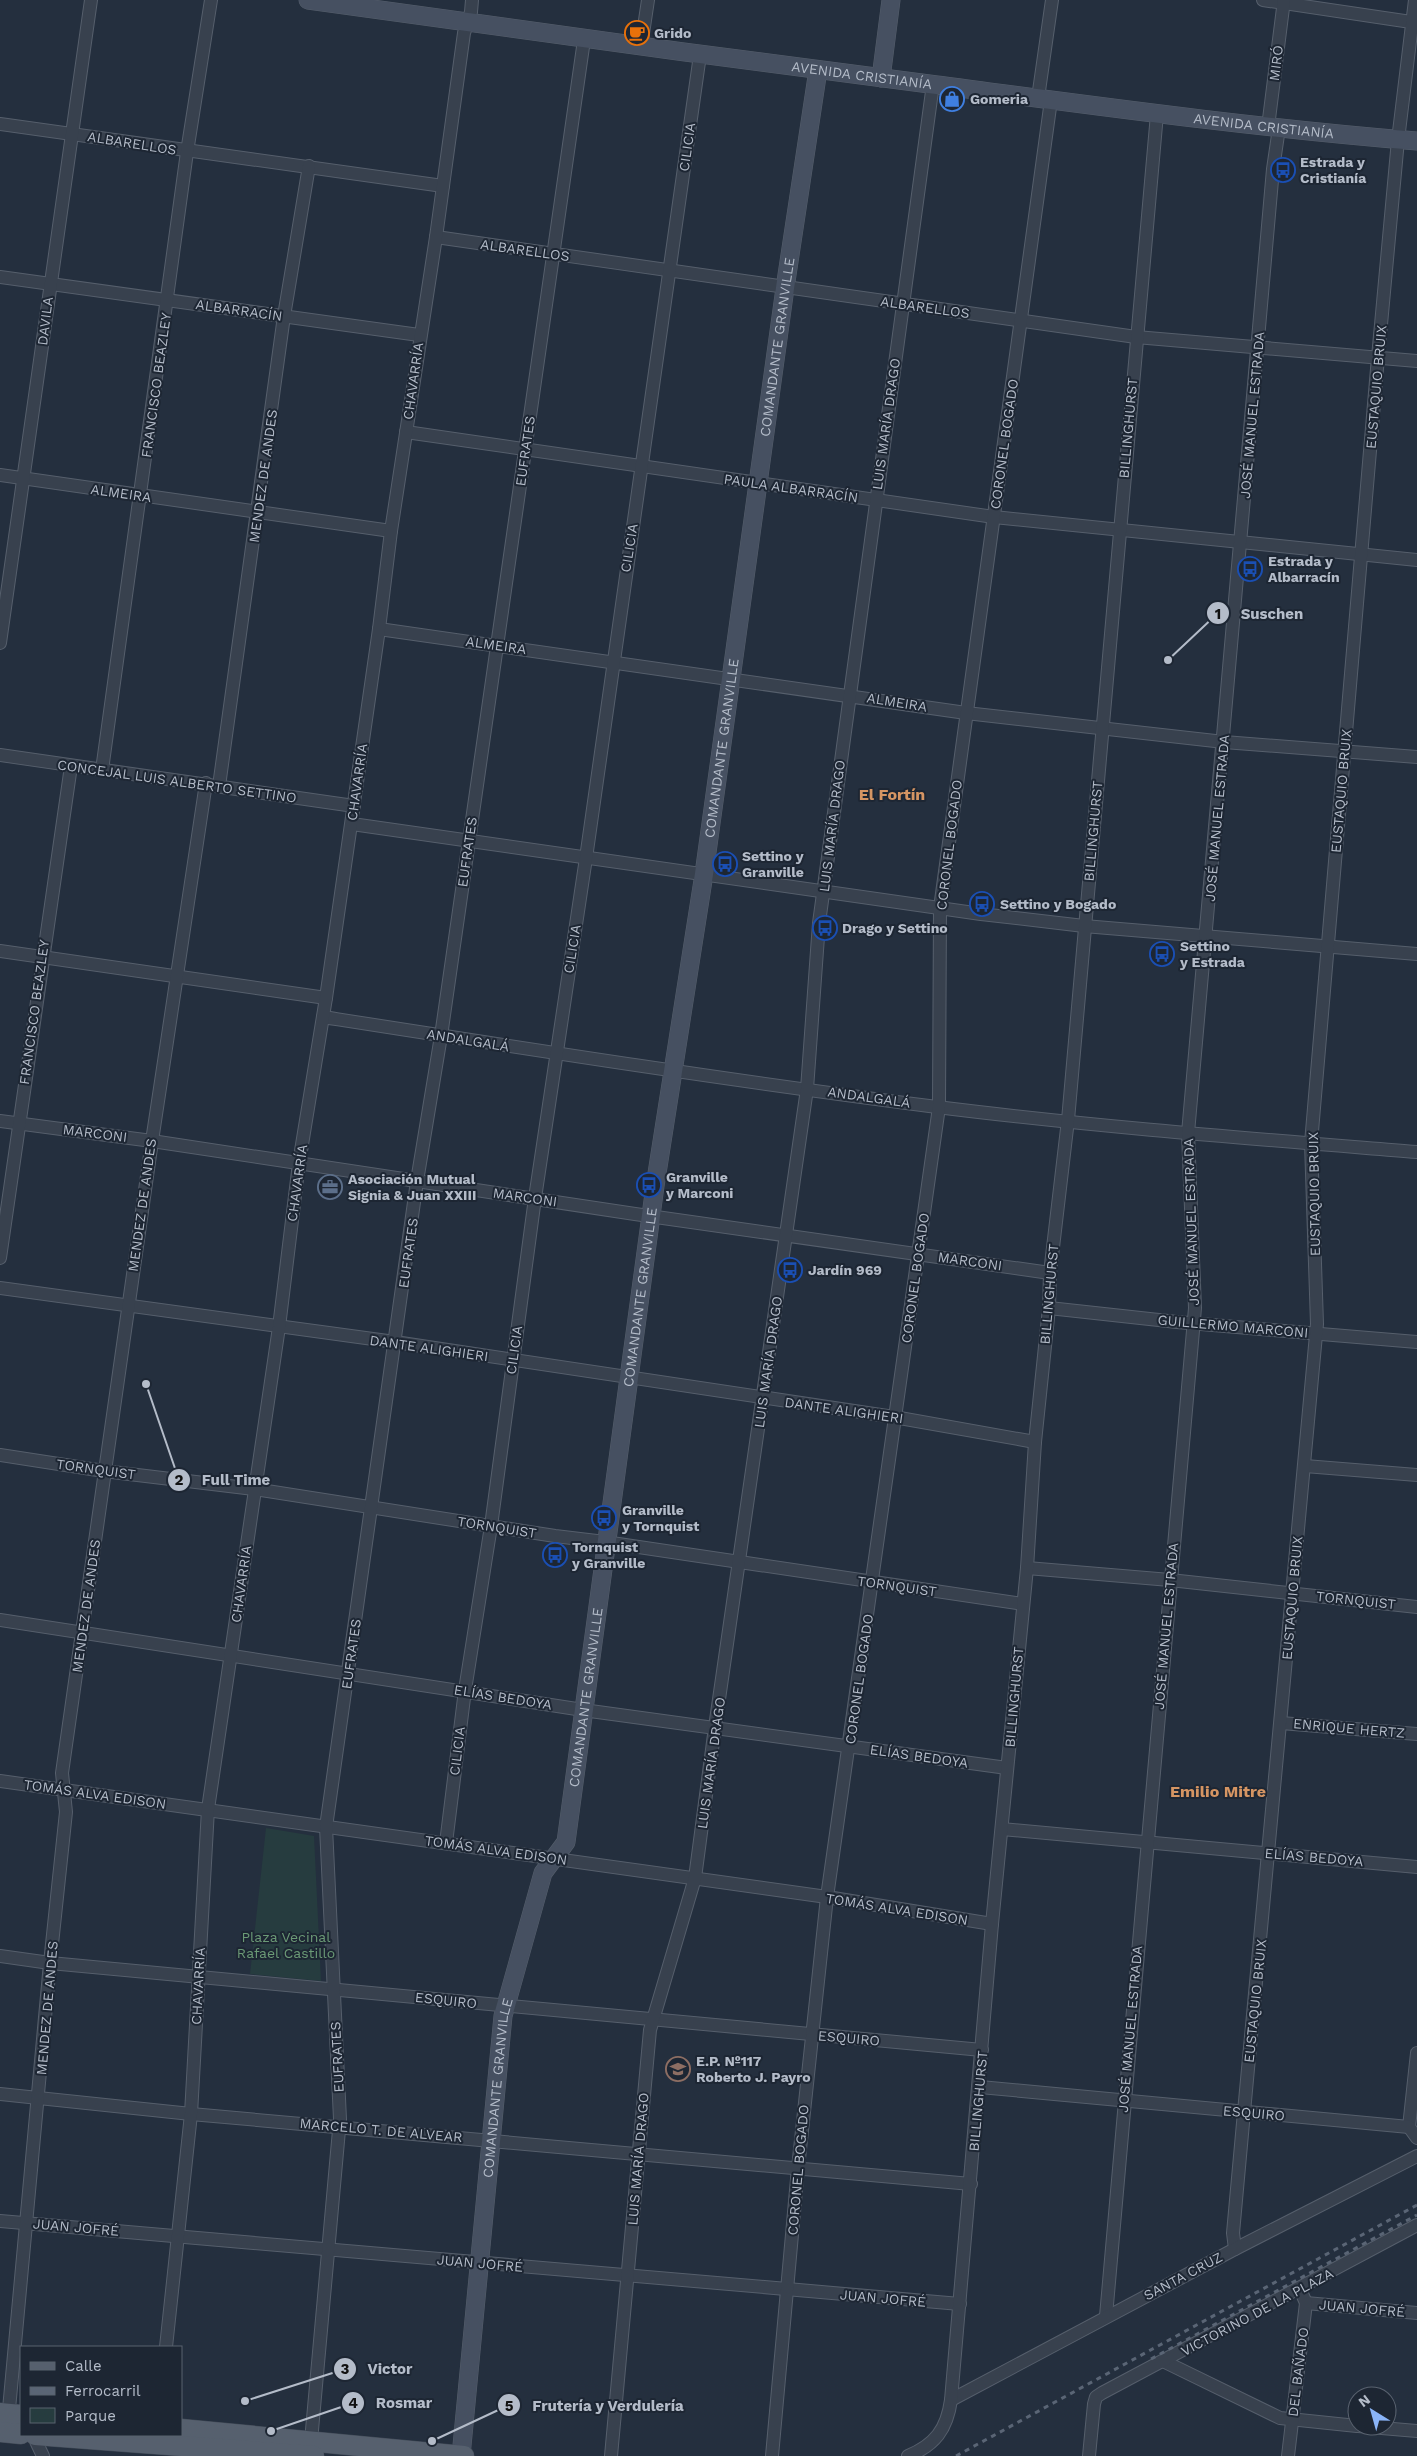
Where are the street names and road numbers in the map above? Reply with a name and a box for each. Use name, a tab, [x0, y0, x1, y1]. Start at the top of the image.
street label: MIRÓ	[1266, 44, 1286, 82]
street label: AVENIDA CRISTIANÍA	[791, 58, 933, 92]
street label: AVENIDA CRISTIANÍA	[1193, 110, 1335, 141]
street label: CILICIA	[676, 121, 698, 173]
street label: ALBARELLOS	[86, 128, 178, 158]
street label: ALBARELLOS	[479, 236, 571, 264]
street label: COMANDANTE GRANVILLE	[757, 256, 798, 438]
street label: ALBARELLOS	[879, 293, 971, 321]
street label: DAVILA	[34, 296, 56, 346]
street label: ALBARRACÍN	[195, 296, 283, 324]
street label: FRANCISCO BEAZLEY	[138, 311, 174, 459]
street label: EUSTAQUIO BRUIX	[1363, 324, 1389, 450]
street label: JOSÉ MANUEL ESTRADA	[1237, 331, 1267, 499]
street label: CHAVARRÍA	[400, 341, 426, 421]
street label: LUIS MARÍA DRAGO	[869, 357, 903, 491]
street label: BILLINGHURST	[1116, 376, 1140, 479]
street label: CORONEL BOGADO	[987, 378, 1021, 510]
street label: MENDEZ DE ANDES	[246, 408, 280, 544]
street label: EUFRATES	[512, 415, 538, 487]
street label: PAULA ALBARRACÍN	[723, 471, 859, 505]
street label: ALMEIRA	[90, 481, 152, 505]
street label: CILICIA	[617, 522, 641, 574]
street label: ALMEIRA	[465, 633, 527, 657]
street label: COMANDANTE GRANVILLE	[701, 657, 742, 839]
street label: ALMEIRA	[866, 689, 928, 715]
street label: EUSTAQUIO BRUIX	[1328, 728, 1354, 854]
street label: JOSÉ MANUEL ESTRADA	[1202, 734, 1232, 902]
street label: CHAVARRÍA	[344, 742, 370, 822]
street label: CONCEJAL LUIS ALBERTO SETTINO	[56, 756, 298, 806]
street label: LUIS MARÍA DRAGO	[816, 759, 848, 893]
street label: CORONEL BOGADO	[933, 779, 965, 911]
street label: BILLINGHURST	[1081, 779, 1105, 882]
street label: EUFRATES	[454, 816, 480, 888]
street label: CILICIA	[560, 923, 584, 975]
street label: FRANCISCO BEAZLEY	[16, 938, 52, 1086]
street label: ANDALGALÁ	[425, 1026, 511, 1054]
street label: ANDALGALÁ	[826, 1083, 912, 1111]
street label: MARCONI	[62, 1121, 128, 1145]
street label: EUSTAQUIO BRUIX	[1305, 1132, 1323, 1256]
street label: MENDEZ DE ANDES	[125, 1137, 159, 1273]
street label: JOSÉ MANUEL ESTRADA	[1180, 1138, 1202, 1306]
street label: CHAVARRÍA	[284, 1143, 310, 1223]
street label: MARCONI	[492, 1185, 558, 1209]
street label: COMANDANTE GRANVILLE	[620, 1206, 660, 1388]
street label: CORONEL BOGADO	[898, 1212, 932, 1344]
street label: EUFRATES	[395, 1217, 421, 1289]
street label: BILLINGHURST	[1037, 1242, 1061, 1345]
street label: MARCONI	[937, 1249, 1003, 1273]
street label: LUIS MARÍA DRAGO	[751, 1295, 785, 1429]
street label: GUILLERMO MARCONI	[1157, 1311, 1309, 1341]
street label: CILICIA	[503, 1324, 525, 1376]
street label: DANTE ALIGHIERI	[369, 1332, 489, 1364]
street label: DANTE ALIGHIERI	[784, 1394, 904, 1426]
street label: TORNQUIST	[55, 1456, 137, 1483]
street label: TORNQUIST	[456, 1513, 538, 1541]
street label: EUSTAQUIO BRUIX	[1279, 1535, 1305, 1661]
street label: MENDEZ DE ANDES	[69, 1538, 103, 1674]
street label: JOSÉ MANUEL ESTRADA	[1151, 1542, 1181, 1710]
street label: CHAVARRÍA	[228, 1544, 254, 1624]
street label: TORNQUIST	[856, 1573, 938, 1600]
street label: TORNQUIST	[1316, 1588, 1397, 1612]
street label: COMANDANTE GRANVILLE	[566, 1607, 606, 1788]
street label: CORONEL BOGADO	[842, 1613, 876, 1745]
street label: EUFRATES	[338, 1618, 364, 1690]
street label: BILLINGHURST	[1002, 1645, 1026, 1748]
street label: ELÍAS BEDOYA	[453, 1681, 553, 1713]
street label: LUIS MARÍA DRAGO	[694, 1696, 728, 1830]
street label: ENRIQUE HERTZ	[1292, 1715, 1406, 1741]
street label: CILICIA	[446, 1726, 468, 1776]
street label: ELÍAS BEDOYA	[869, 1741, 969, 1771]
street label: TOMÁS ALVA EDISON	[23, 1776, 167, 1812]
street label: TOMÁS ALVA EDISON	[424, 1832, 568, 1868]
street label: ELÍAS BEDOYA	[1264, 1845, 1364, 1869]
street label: TOMÁS ALVA EDISON	[825, 1890, 969, 1928]
street label: EUSTAQUIO BRUIX	[1241, 1938, 1269, 2064]
street label: MENDEZ DE ANDES	[33, 1940, 61, 2076]
street label: JOSÉ MANUEL ESTRADA	[1115, 1945, 1145, 2113]
street label: CHAVARRÍA	[188, 1947, 208, 2025]
street label: ESQUIRO	[414, 1989, 478, 2011]
street label: COMANDANTE GRANVILLE	[480, 1996, 516, 2179]
street label: EUFRATES	[327, 2021, 347, 2093]
street label: ESQUIRO	[817, 2027, 881, 2049]
street label: BILLINGHURST	[966, 2049, 990, 2152]
street label: LUIS MARÍA DRAGO	[624, 2092, 652, 2226]
street label: ESQUIRO	[1222, 2102, 1286, 2124]
street label: CORONEL BOGADO	[784, 2104, 812, 2236]
street label: MARCELO T. DE ALVEAR	[299, 2115, 463, 2145]
street label: JUAN JOFRÉ	[32, 2215, 120, 2239]
street label: SANTA CRUZ	[1141, 2249, 1225, 2303]
street label: JUAN JOFRÉ	[436, 2251, 524, 2275]
street label: VICTORINO DE LA PLAZA	[1178, 2265, 1336, 2359]
street label: JUAN JOFRÉ	[839, 2286, 927, 2310]
street label: JUAN JOFRÉ	[1318, 2296, 1406, 2320]
street label: DEL BAÑADO	[1285, 2326, 1311, 2418]

